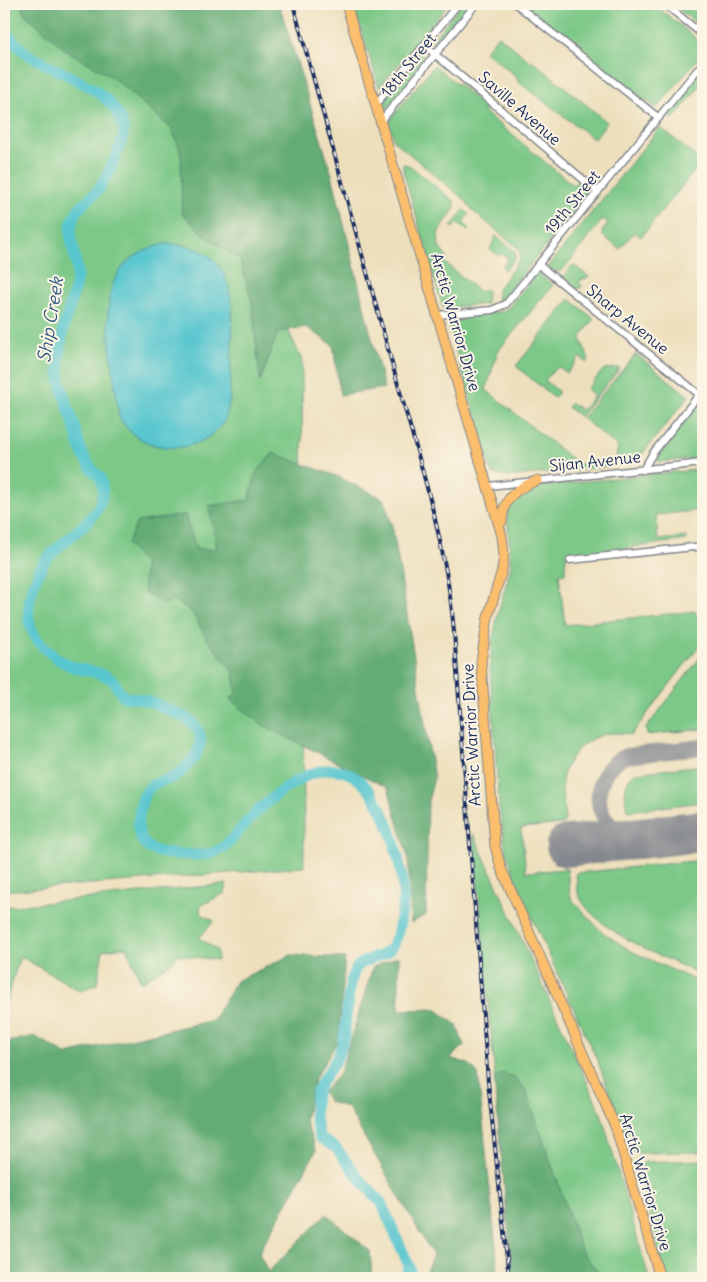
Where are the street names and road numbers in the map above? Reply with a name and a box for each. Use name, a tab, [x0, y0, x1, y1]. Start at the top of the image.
street label: 18th Street	[376, 28, 440, 101]
street label: Saville Avenue	[475, 67, 565, 149]
street label: 19th Street	[540, 165, 604, 238]
street label: Arctic Warrior Drive	[427, 251, 485, 393]
street label: Sharp Avenue	[583, 280, 673, 358]
street label: Sijan Avenue	[548, 446, 642, 476]
street label: Arctic Warrior Drive	[457, 663, 485, 807]
street label: Arctic Warrior Drive	[616, 1111, 676, 1253]

